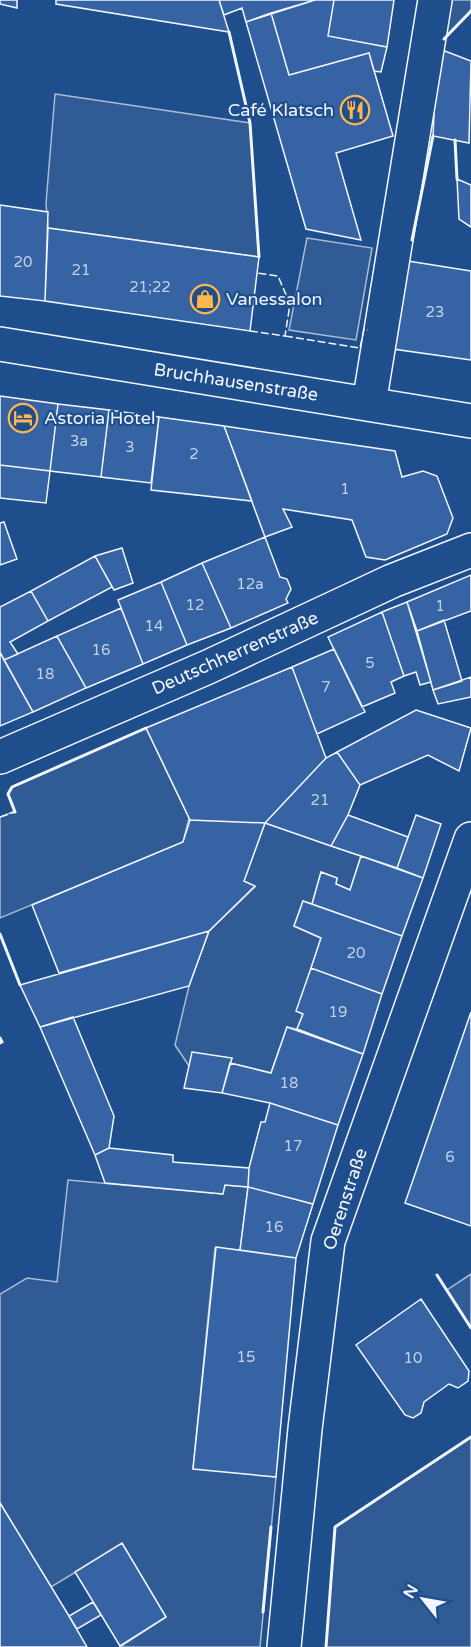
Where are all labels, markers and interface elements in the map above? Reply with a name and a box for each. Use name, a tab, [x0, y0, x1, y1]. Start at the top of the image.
restaurant icon: Café Klatsch	[339, 94, 371, 126]
place label: Café Klatsch	[228, 99, 334, 121]
house number: 20	[14, 253, 32, 271]
house number: 21	[72, 261, 90, 279]
house number: 21;22	[129, 278, 171, 296]
shop icon: Vanessalon	[189, 283, 221, 315]
place label: Vanessalon	[226, 288, 323, 310]
house number: 23	[426, 303, 444, 321]
street label: Bruchhausenstraße	[152, 358, 320, 406]
hotel icon: Astoria Hotel	[7, 402, 39, 434]
place label: Astoria Hotel	[44, 407, 156, 429]
house number: 3a	[70, 432, 88, 450]
house number: 3	[125, 438, 135, 456]
house number: 2	[189, 445, 199, 463]
house number: 1	[340, 480, 350, 498]
house number: 12a	[236, 575, 264, 593]
house number: 12	[186, 596, 204, 614]
house number: 1	[435, 597, 445, 615]
street label: Deutschherrenstraße	[148, 606, 322, 700]
house number: 14	[145, 617, 163, 635]
house number: 16	[92, 641, 110, 659]
house number: 5	[365, 654, 375, 672]
house number: 18	[36, 665, 54, 683]
house number: 7	[321, 678, 331, 696]
house number: 21	[311, 791, 329, 809]
house number: 20	[347, 944, 365, 962]
house number: 19	[329, 1003, 347, 1021]
house number: 18	[280, 1074, 298, 1092]
house number: 17	[284, 1137, 302, 1155]
street label: Oerenstraße	[318, 1145, 372, 1253]
house number: 6	[445, 1148, 455, 1166]
house number: 16	[265, 1218, 283, 1236]
house number: 15	[237, 1348, 255, 1366]
house number: 10	[404, 1349, 422, 1367]
north arrow	[393, 1569, 453, 1629]
text: N	[399, 1581, 423, 1602]

